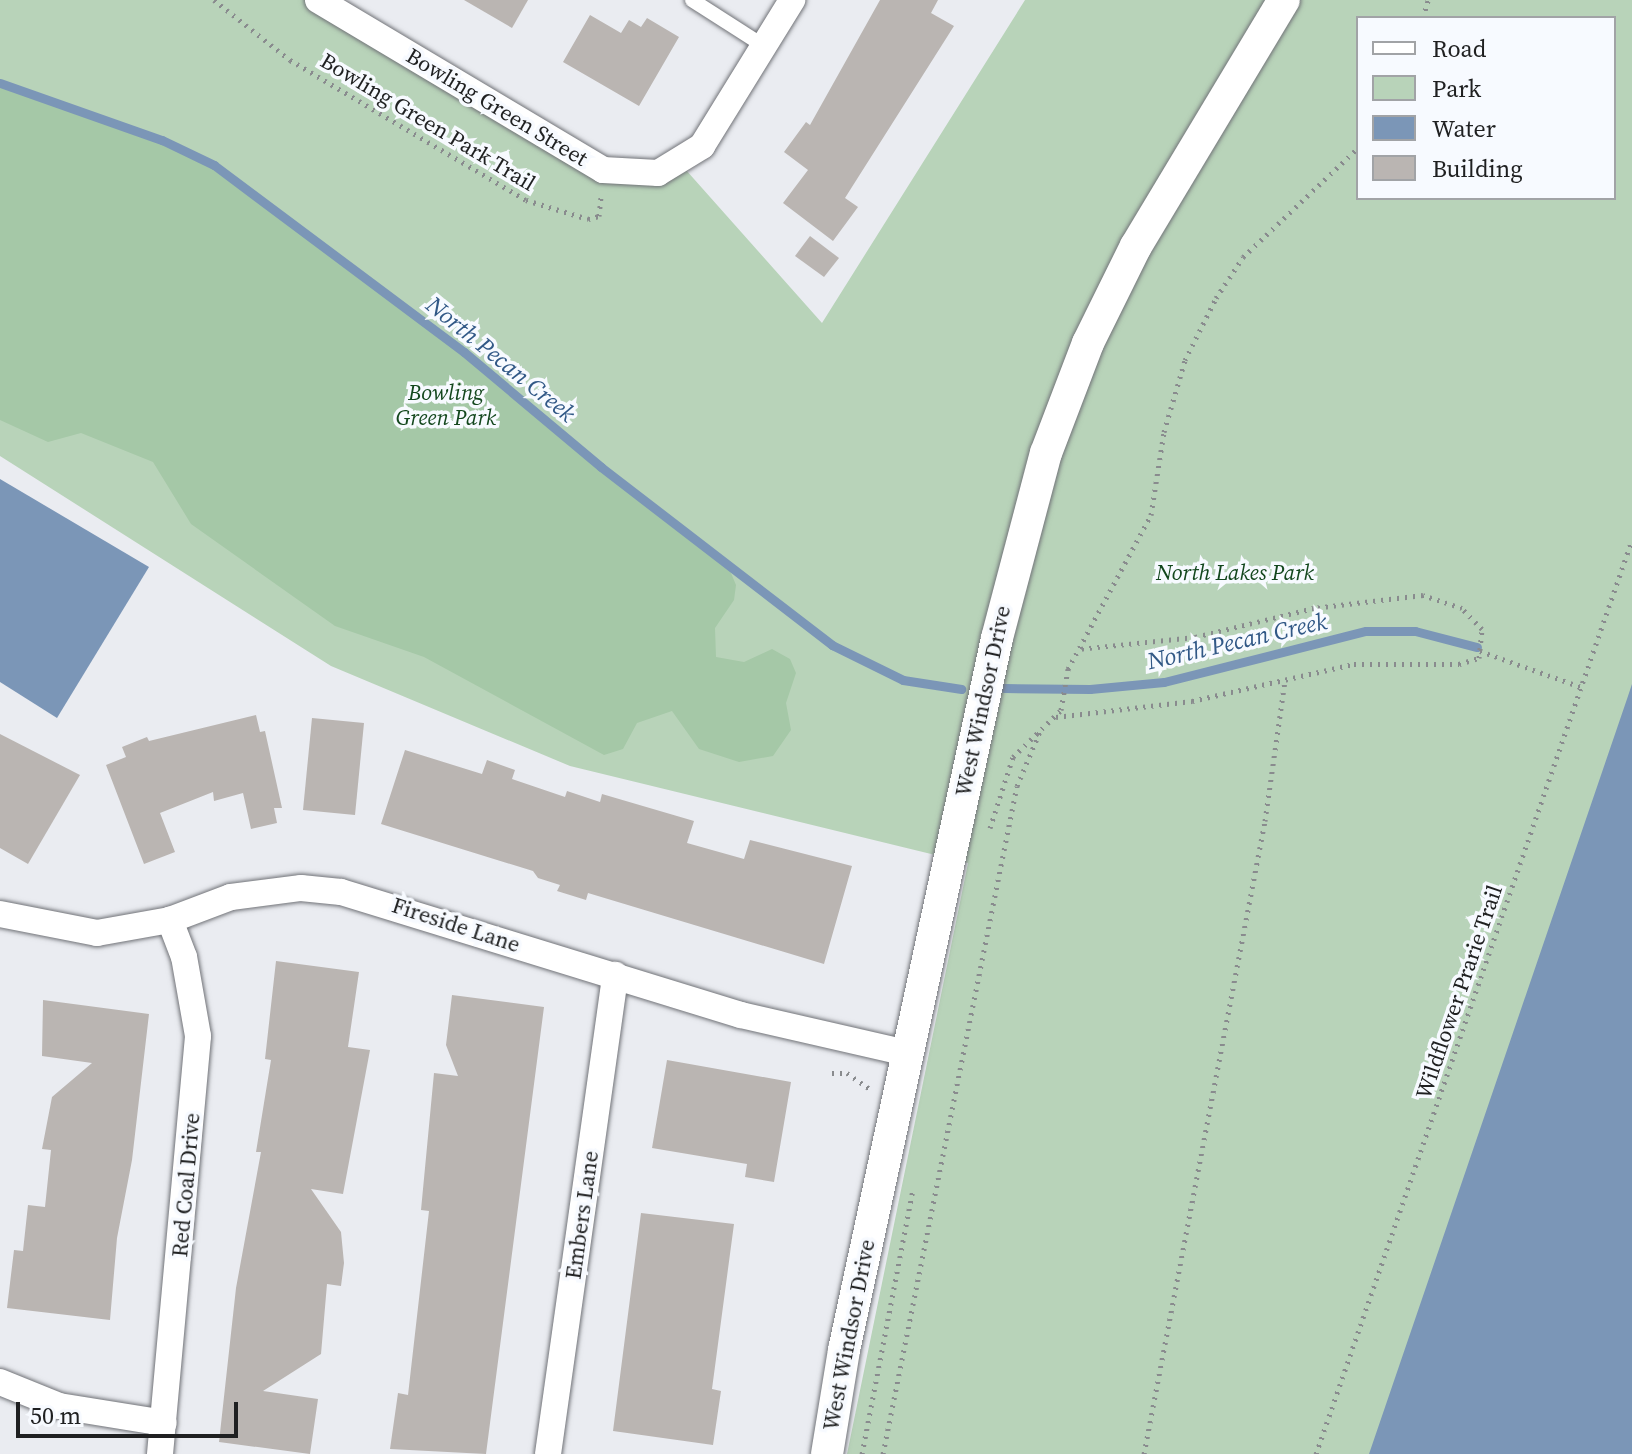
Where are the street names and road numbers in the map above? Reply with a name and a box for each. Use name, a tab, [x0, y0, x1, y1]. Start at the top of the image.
street label: Bowling Green Street	[401, 42, 593, 172]
street label: Bowling Green Park Trail	[316, 47, 540, 197]
street label: West Windsor Drive	[950, 603, 1016, 799]
street label: Wildflower Prarie Trail	[1410, 881, 1508, 1103]
street label: Fireside Lane	[389, 892, 523, 958]
street label: Red Coal Drive	[167, 1112, 205, 1258]
street label: Embers Lane	[560, 1149, 604, 1281]
street label: West Windsor Drive	[817, 1237, 881, 1433]

